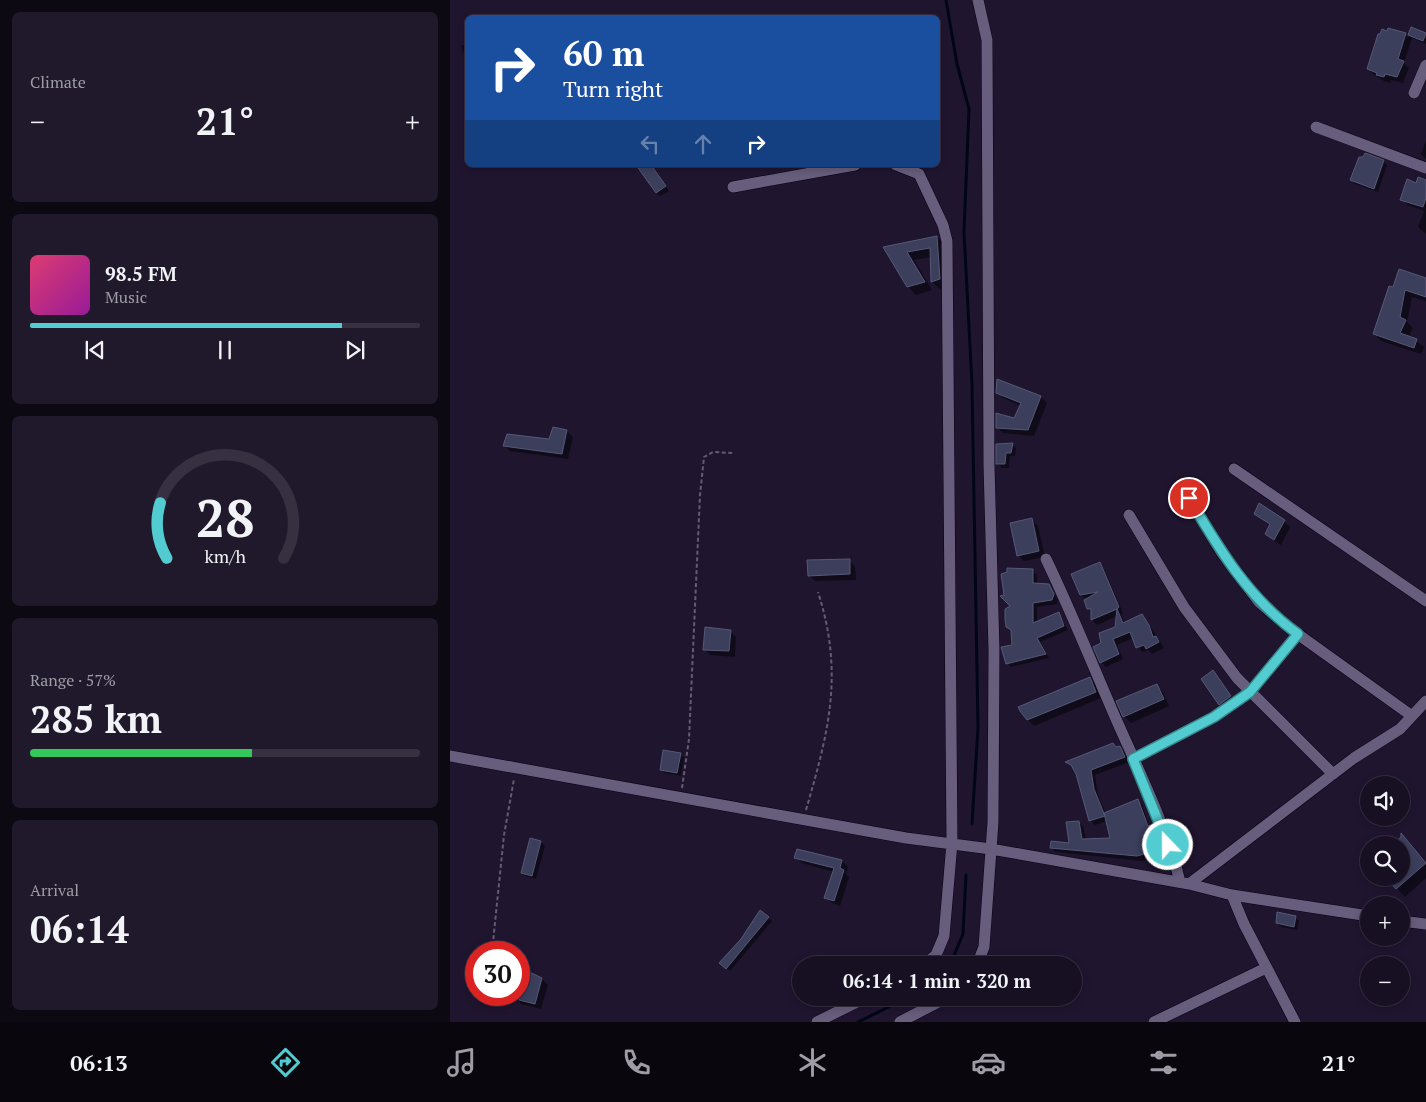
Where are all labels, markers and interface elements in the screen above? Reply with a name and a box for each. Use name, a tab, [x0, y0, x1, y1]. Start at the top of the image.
text: 60 m	[563, 30, 644, 76]
icon: right	[480, 35, 545, 100]
text: Climate	[30, 71, 86, 93]
text: Turn right	[563, 74, 663, 103]
text: 21°	[196, 96, 254, 146]
text: −	[30, 103, 45, 140]
text: +	[405, 103, 420, 140]
icon: left	[636, 130, 664, 158]
icon: ahead	[689, 130, 717, 158]
icon: right	[742, 130, 770, 158]
text: 98.5 FM	[105, 261, 177, 286]
text: Music	[105, 286, 147, 308]
icon: previous	[81, 336, 109, 364]
icon: pause	[211, 336, 239, 364]
icon: next	[341, 336, 369, 364]
pin	[1168, 477, 1210, 519]
text: 28	[196, 483, 254, 552]
icon: arrive	[1175, 484, 1203, 512]
text: km/h	[204, 544, 246, 568]
text: Range · 57%	[30, 669, 116, 691]
text: 285 km	[30, 694, 162, 744]
map controls	[1360, 776, 1410, 1006]
button: sound	[1360, 776, 1410, 826]
position arrow	[1141, 818, 1193, 870]
button: search	[1360, 836, 1410, 886]
text: Arrival	[30, 879, 79, 901]
button: +	[1360, 896, 1410, 946]
text: 06:14	[30, 904, 129, 954]
speed limit sign: 30	[465, 941, 530, 1006]
button: −	[1360, 956, 1410, 1006]
text: 06:14 · 1 min · 320 m	[843, 968, 1031, 993]
icon: directions	[268, 1045, 303, 1080]
icon: music	[444, 1045, 479, 1080]
icon: phone	[619, 1045, 654, 1080]
icon: climate	[795, 1045, 830, 1080]
icon: car	[971, 1045, 1006, 1080]
icon: filters	[1146, 1045, 1181, 1080]
text: 06:13	[70, 1048, 128, 1077]
text: 21°	[1322, 1048, 1356, 1077]

